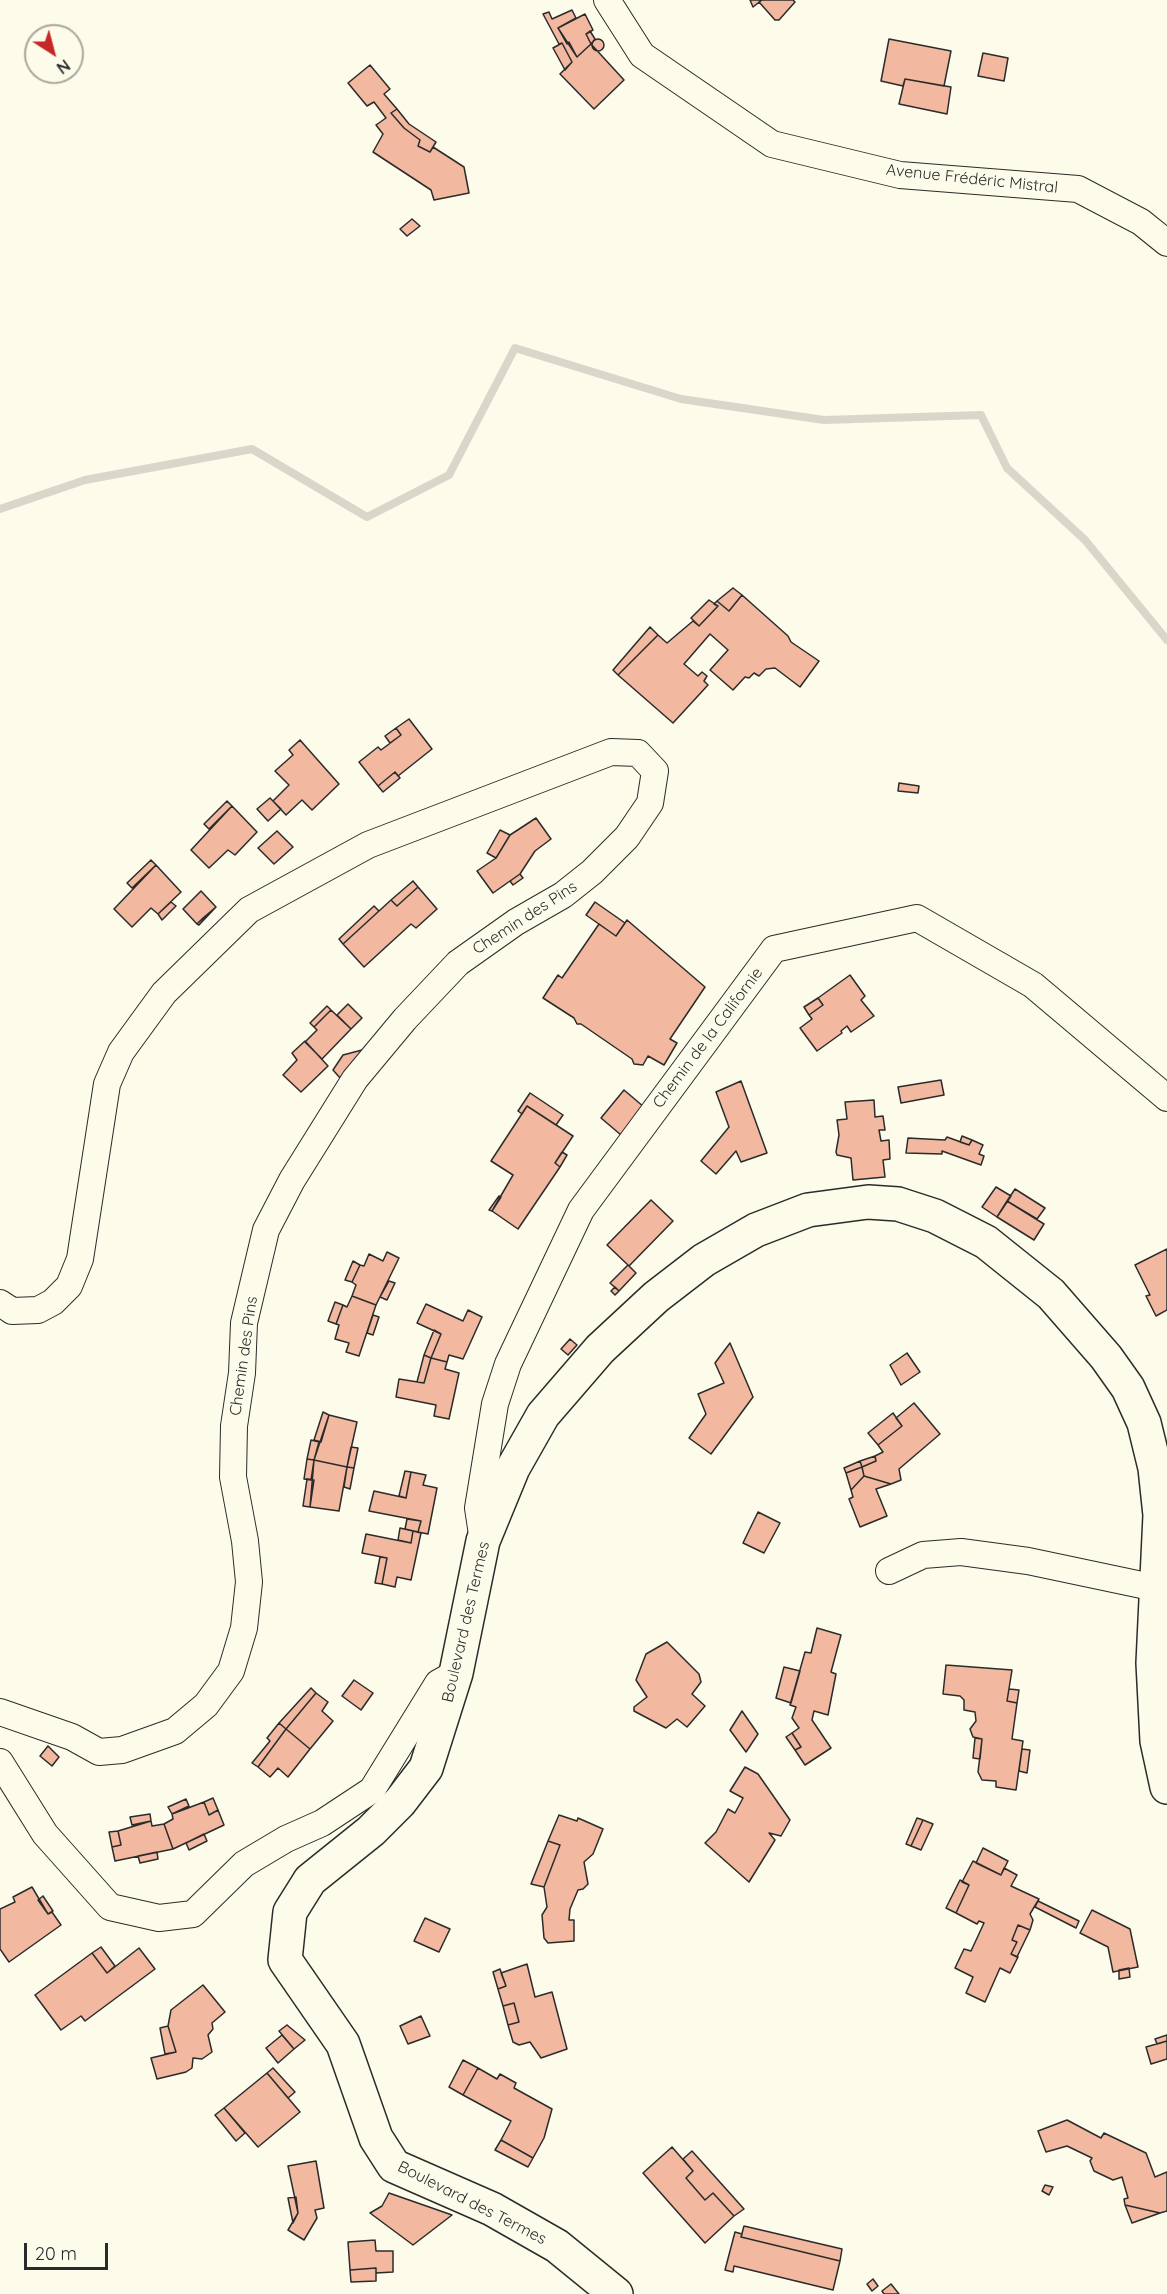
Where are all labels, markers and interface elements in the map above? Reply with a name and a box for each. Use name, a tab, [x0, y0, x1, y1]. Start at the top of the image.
north arrow	[24, 24, 84, 84]
text: N	[53, 55, 74, 78]
street label: Avenue Frédéric Mistral	[885, 160, 1059, 198]
street label: Chemin des Pins	[469, 877, 581, 959]
street label: Chemin de la Californie	[649, 964, 767, 1112]
street label: Chemin des Pins	[226, 1295, 262, 1417]
street label: Boulevard des Termes	[438, 1540, 494, 1704]
street label: Boulevard des Termes	[394, 2157, 550, 2249]
scale bar	[27, 2231, 111, 2269]
text: 20 m	[35, 2242, 77, 2265]

